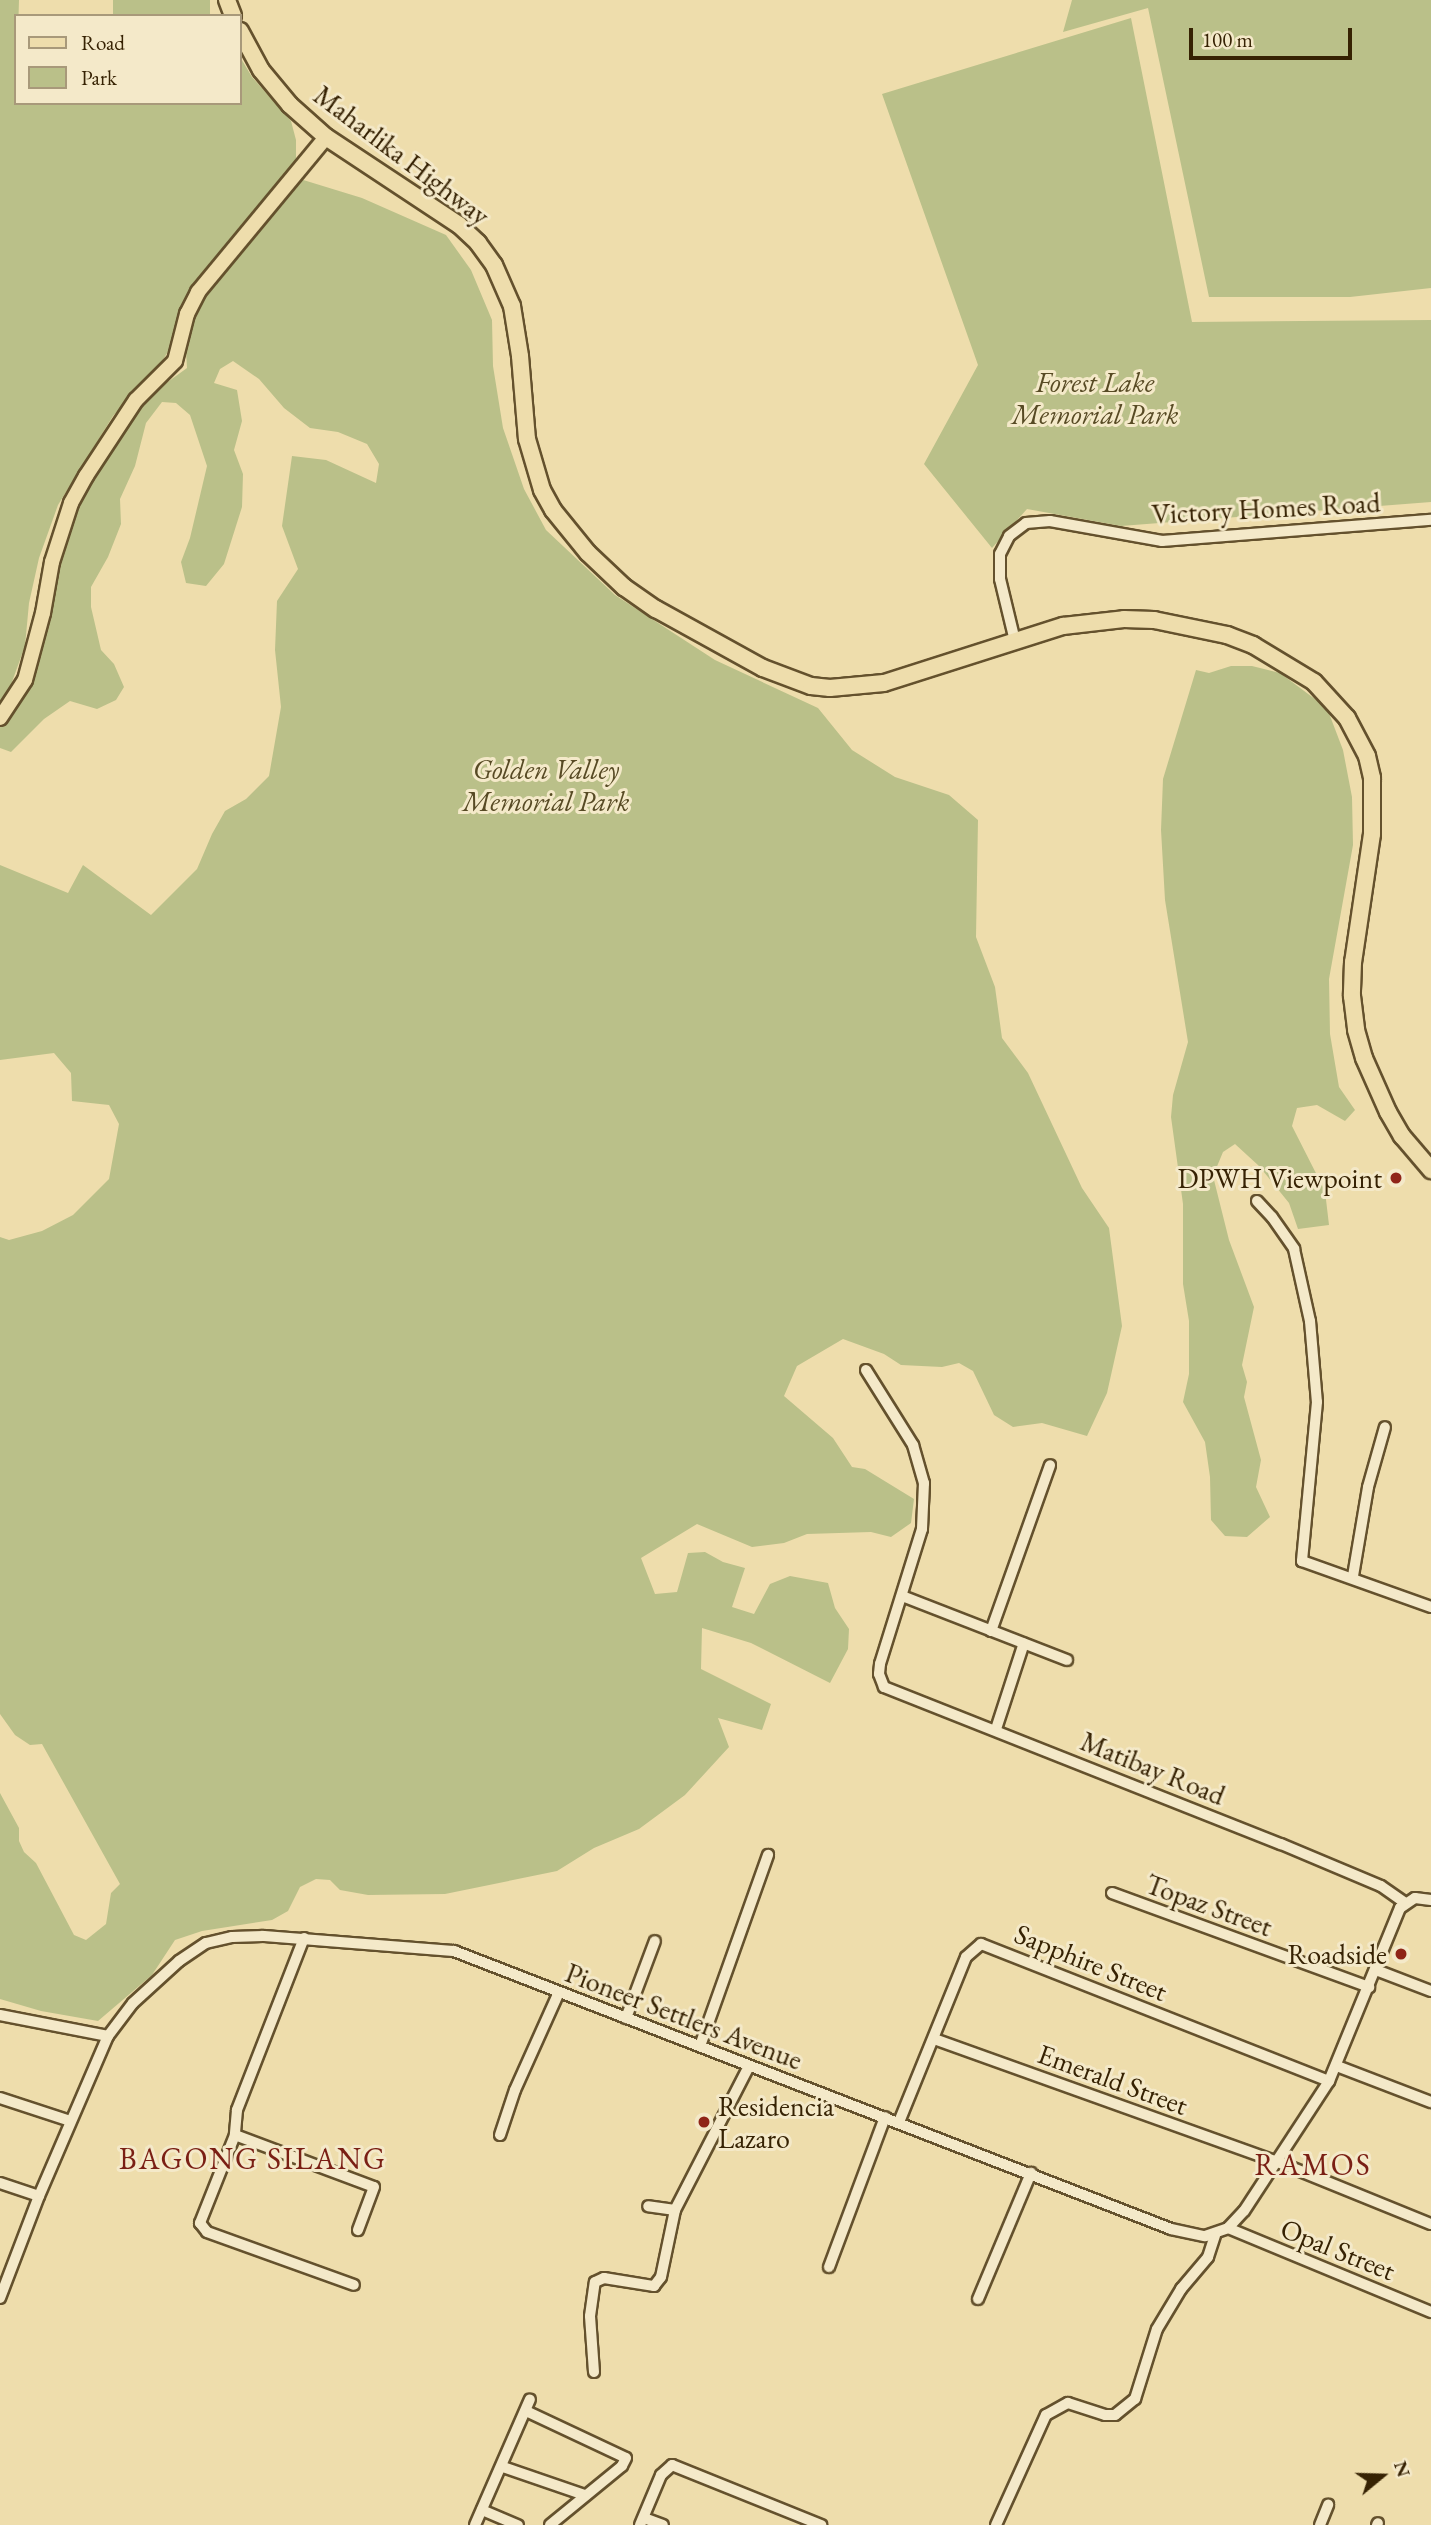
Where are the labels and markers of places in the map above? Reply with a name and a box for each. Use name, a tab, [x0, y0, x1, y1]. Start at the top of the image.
place label: DPWH Viewpoint	[1177, 1161, 1382, 1195]
marker: DPWH Viewpoint	[1388, 1170, 1404, 1186]
place label: Roadside	[1287, 1937, 1387, 1971]
marker: Roadside	[1393, 1946, 1409, 1962]
place label: Residencia Lazaro	[718, 2089, 834, 2155]
marker: Residencia Lazaro	[696, 2114, 712, 2130]

